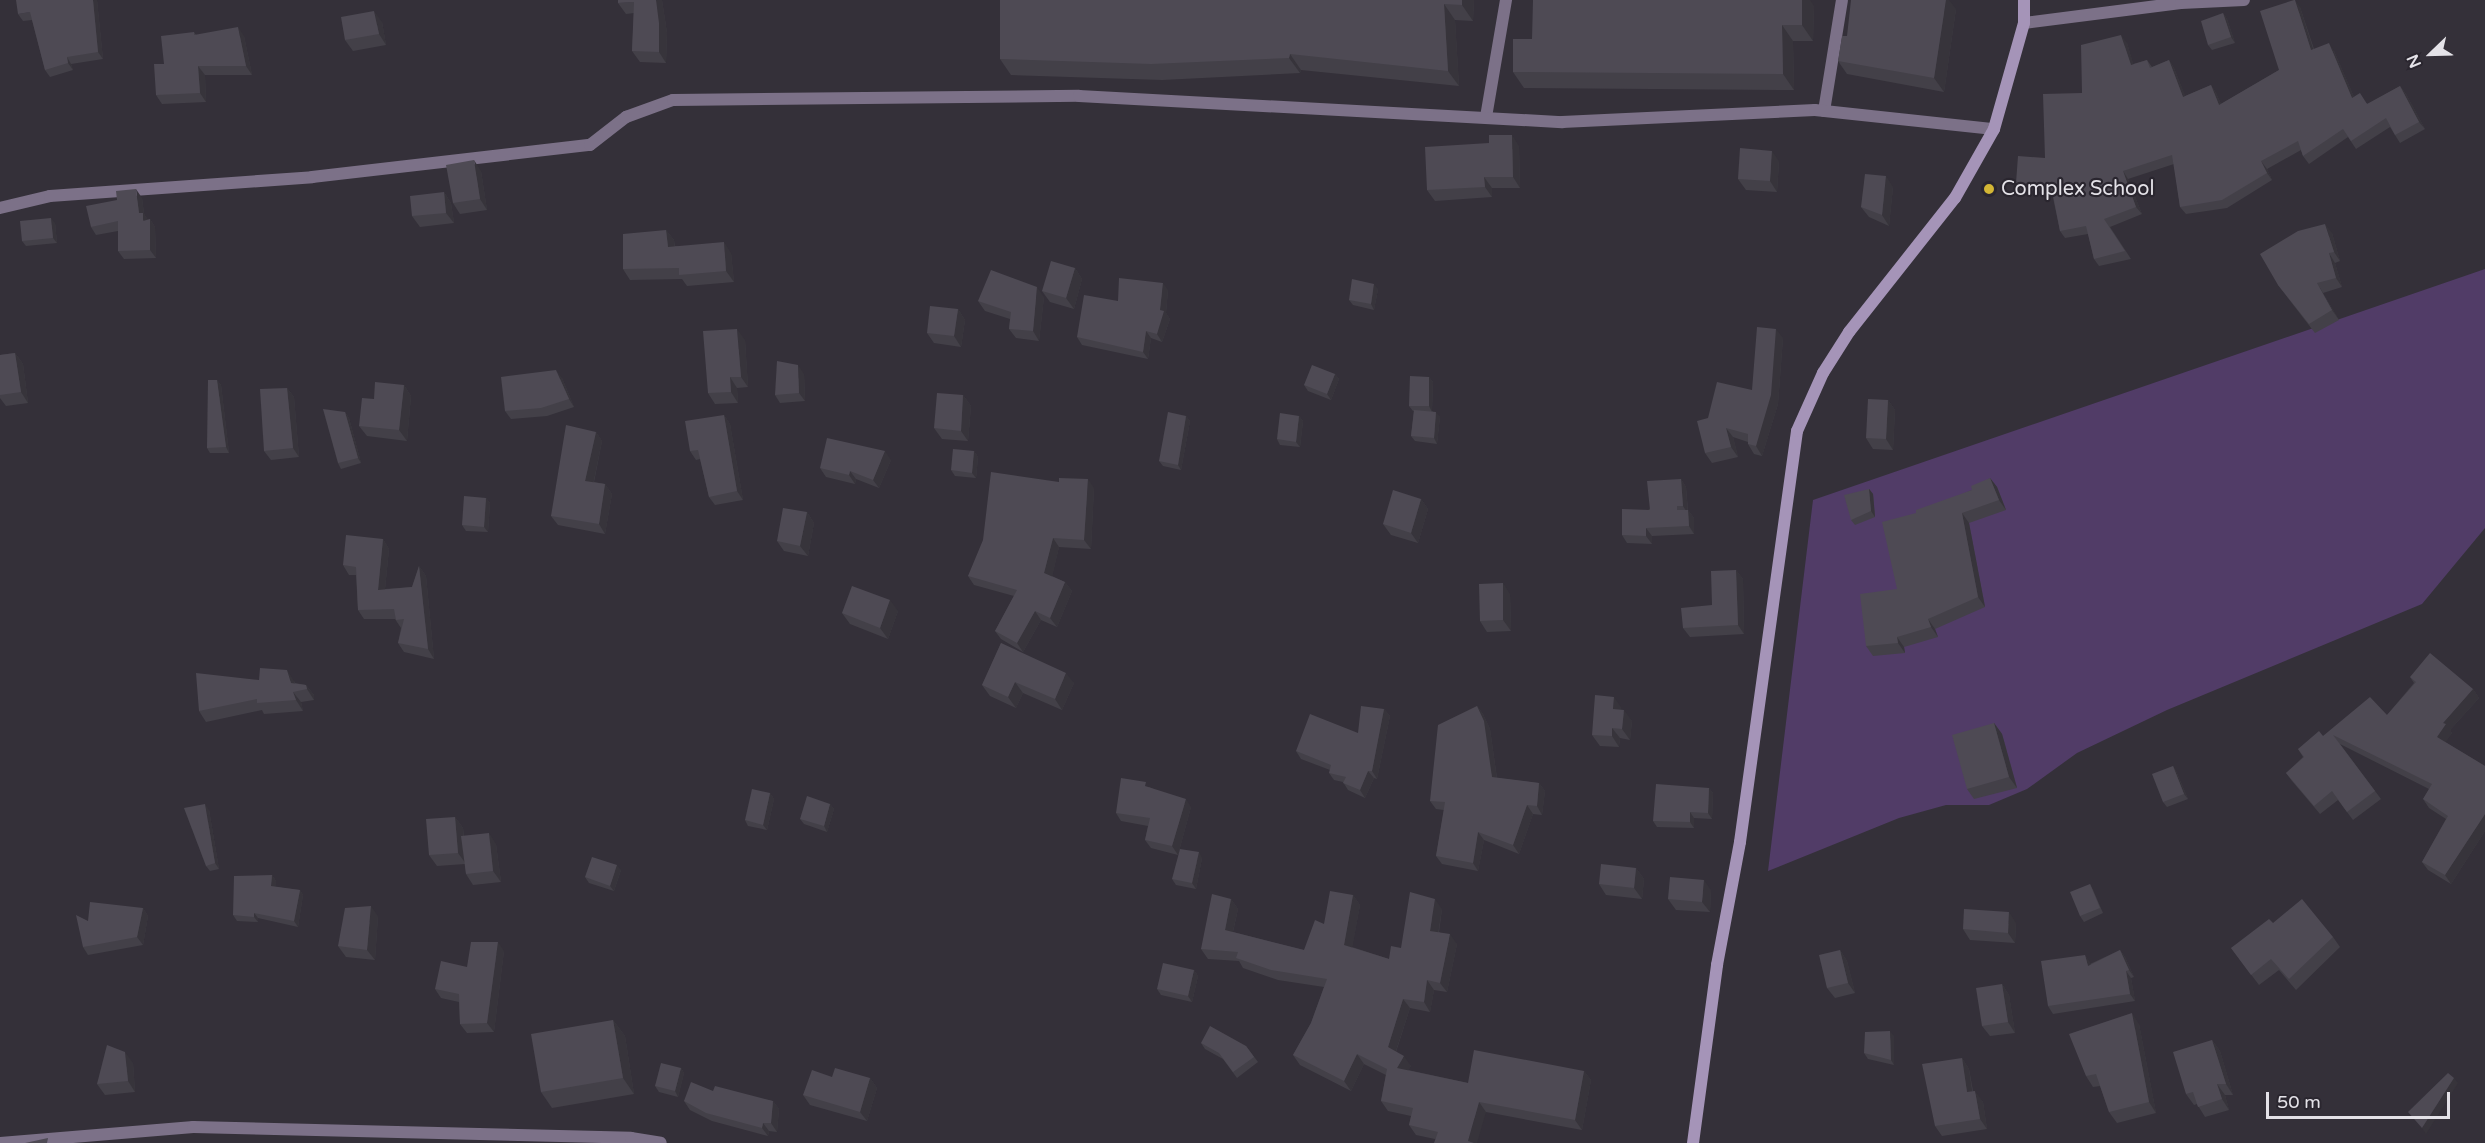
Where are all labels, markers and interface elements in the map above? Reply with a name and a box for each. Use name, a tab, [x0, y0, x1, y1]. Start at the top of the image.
north arrow	[2401, 24, 2461, 84]
text: N	[2403, 51, 2426, 71]
place label: Complex School	[2001, 177, 2154, 201]
marker: Complex School	[1982, 182, 1996, 196]
scale bar	[2269, 1080, 2454, 1118]
text: 50 m	[2277, 1091, 2321, 1113]

